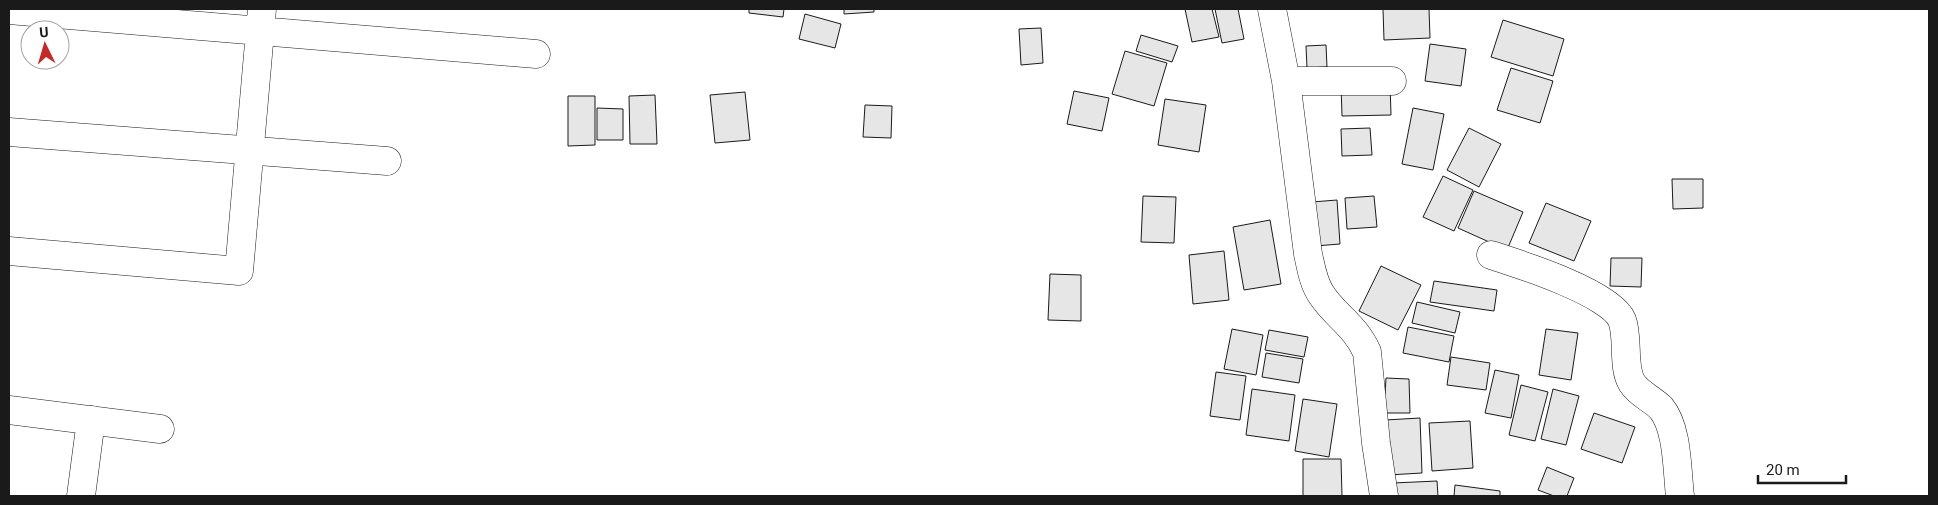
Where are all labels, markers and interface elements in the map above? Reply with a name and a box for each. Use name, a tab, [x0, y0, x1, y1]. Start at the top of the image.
north arrow	[20, 20, 70, 70]
text: U	[39, 24, 49, 40]
scale bar	[1758, 452, 1846, 484]
text: 20 m	[1766, 461, 1800, 479]

